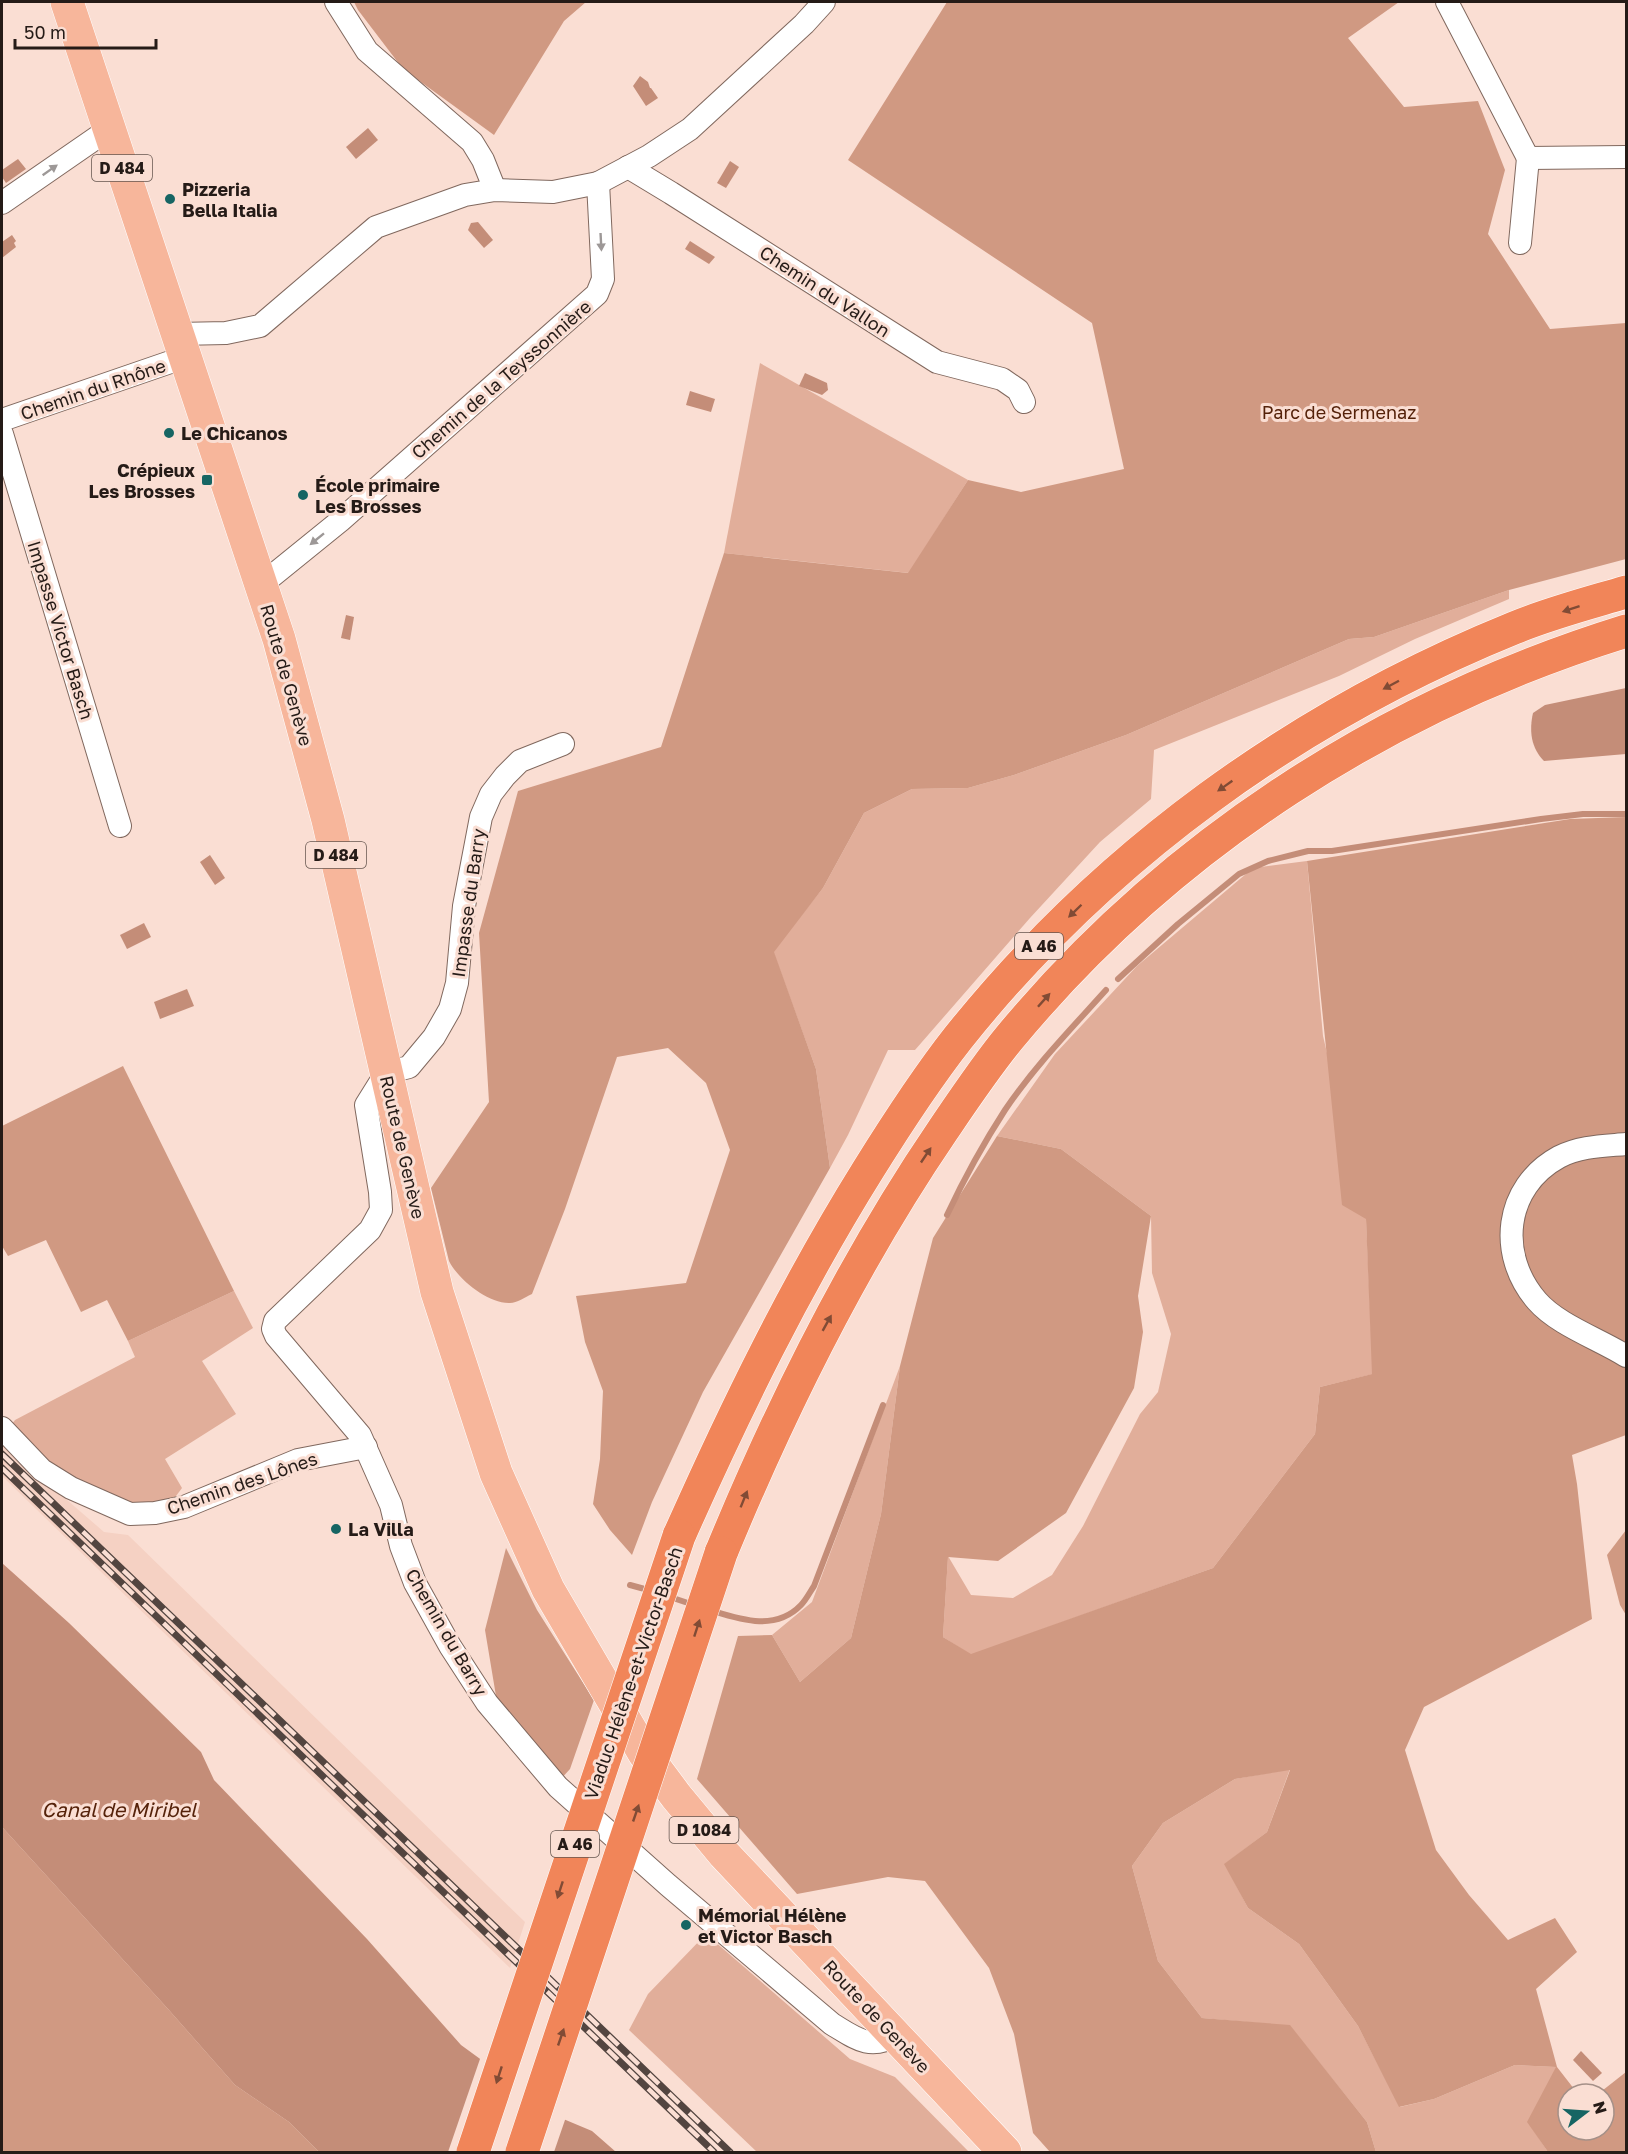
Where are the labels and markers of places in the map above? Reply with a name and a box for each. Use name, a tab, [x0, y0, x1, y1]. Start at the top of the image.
place label: Pizzeria Bella Italia	[182, 178, 277, 221]
marker: Pizzeria Bella Italia	[163, 192, 177, 206]
place label: Le Chicanos	[181, 422, 288, 444]
marker: Le Chicanos	[162, 426, 176, 440]
place label: Crépieux Les Brosses	[88, 459, 196, 502]
marker: Crépieux Les Brosses	[200, 473, 214, 487]
place label: École primaire Les Brosses	[315, 474, 440, 517]
marker: École primaire Les Brosses	[296, 488, 310, 502]
place label: La Villa	[348, 1518, 414, 1540]
marker: La Villa	[329, 1522, 343, 1536]
place label: Mémorial Hélène et Victor Basch	[698, 1904, 847, 1947]
marker: Mémorial Hélène et Victor Basch	[679, 1918, 693, 1932]

